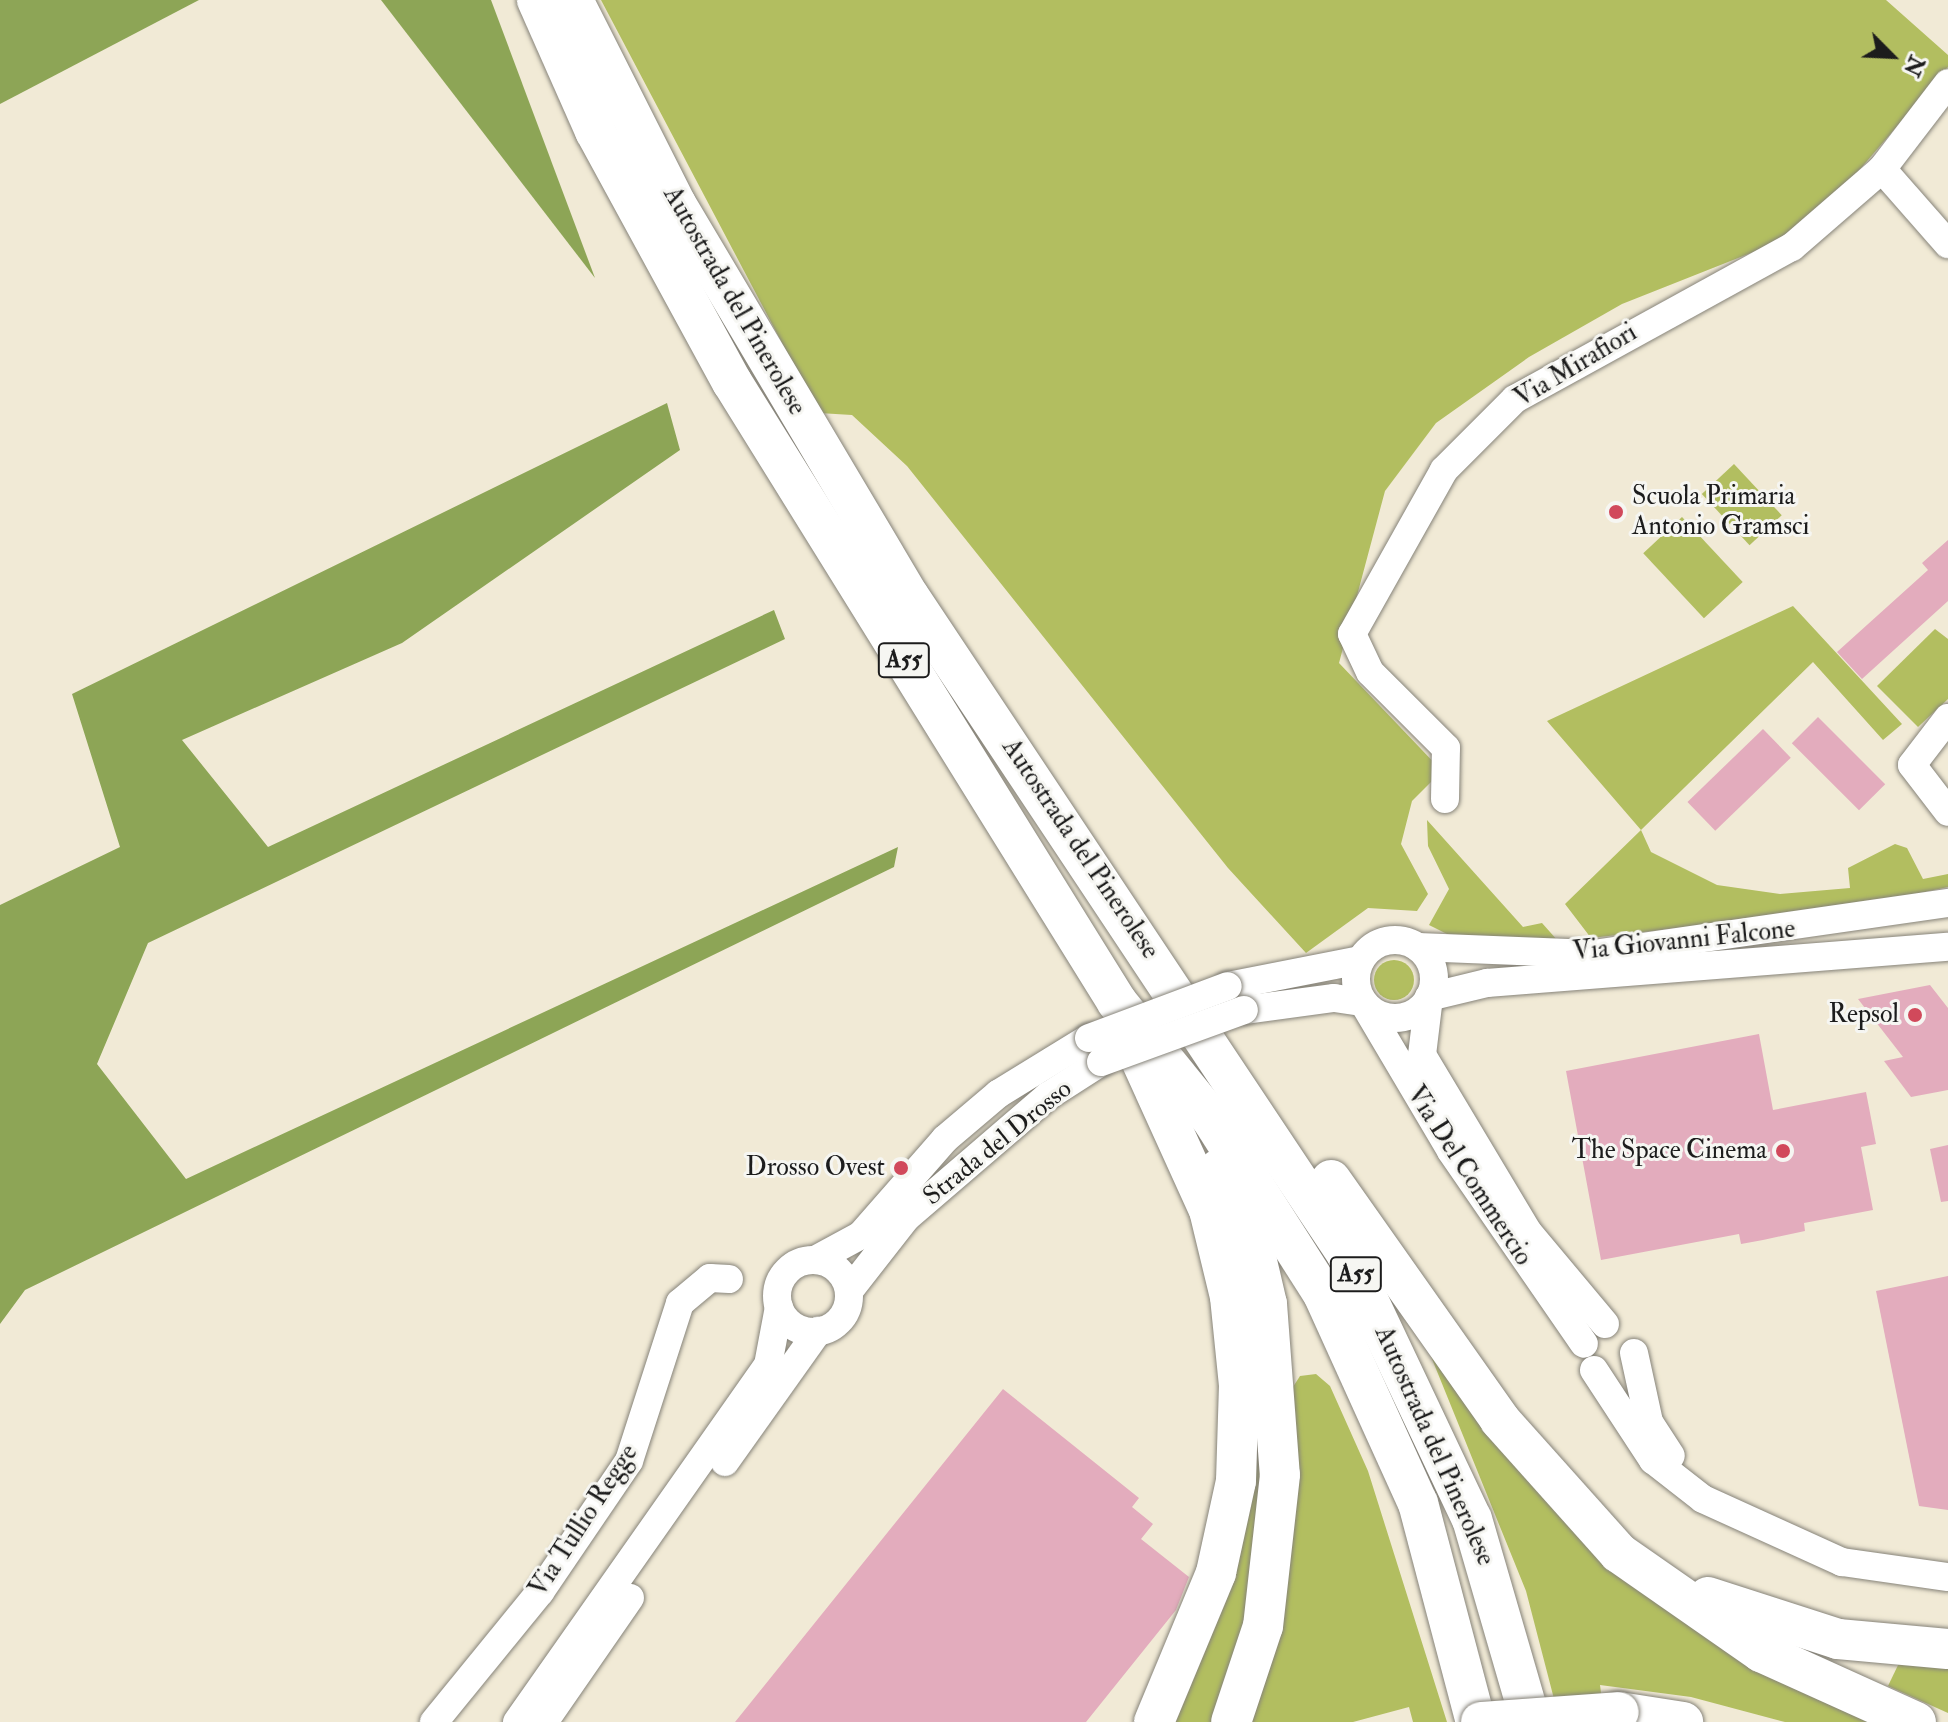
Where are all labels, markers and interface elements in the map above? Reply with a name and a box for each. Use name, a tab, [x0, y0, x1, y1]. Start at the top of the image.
north arrow	[1852, 16, 1932, 96]
text: N	[1897, 51, 1931, 80]
street label: Autostrada del Pinerolese	[656, 181, 812, 421]
street label: Via Mirafiori	[1509, 317, 1643, 415]
place label: Scuola Primaria Antonio Gramsci	[1632, 481, 1810, 542]
marker: Scuola Primaria Antonio Gramsci	[1607, 503, 1625, 521]
road number: A55	[876, 640, 932, 680]
street label: Autostrada del Pinerolese	[995, 733, 1165, 965]
street label: Via Giovanni Falcone	[1571, 914, 1797, 968]
place label: Repsol	[1829, 999, 1899, 1031]
marker: Repsol	[1906, 1006, 1924, 1024]
street label: Strada del Drosso	[918, 1074, 1078, 1212]
street label: Via Del Commercio	[1399, 1080, 1539, 1272]
place label: The Space Cinema	[1572, 1135, 1767, 1167]
marker: The Space Cinema	[1774, 1142, 1792, 1160]
place label: Drosso Ovest	[746, 1152, 885, 1184]
marker: Drosso Ovest	[892, 1159, 910, 1177]
road number: A55	[1328, 1254, 1384, 1294]
street label: Autostrada del Pinerolese	[1367, 1322, 1501, 1570]
street label: Via Tullio Regge	[523, 1439, 645, 1603]

